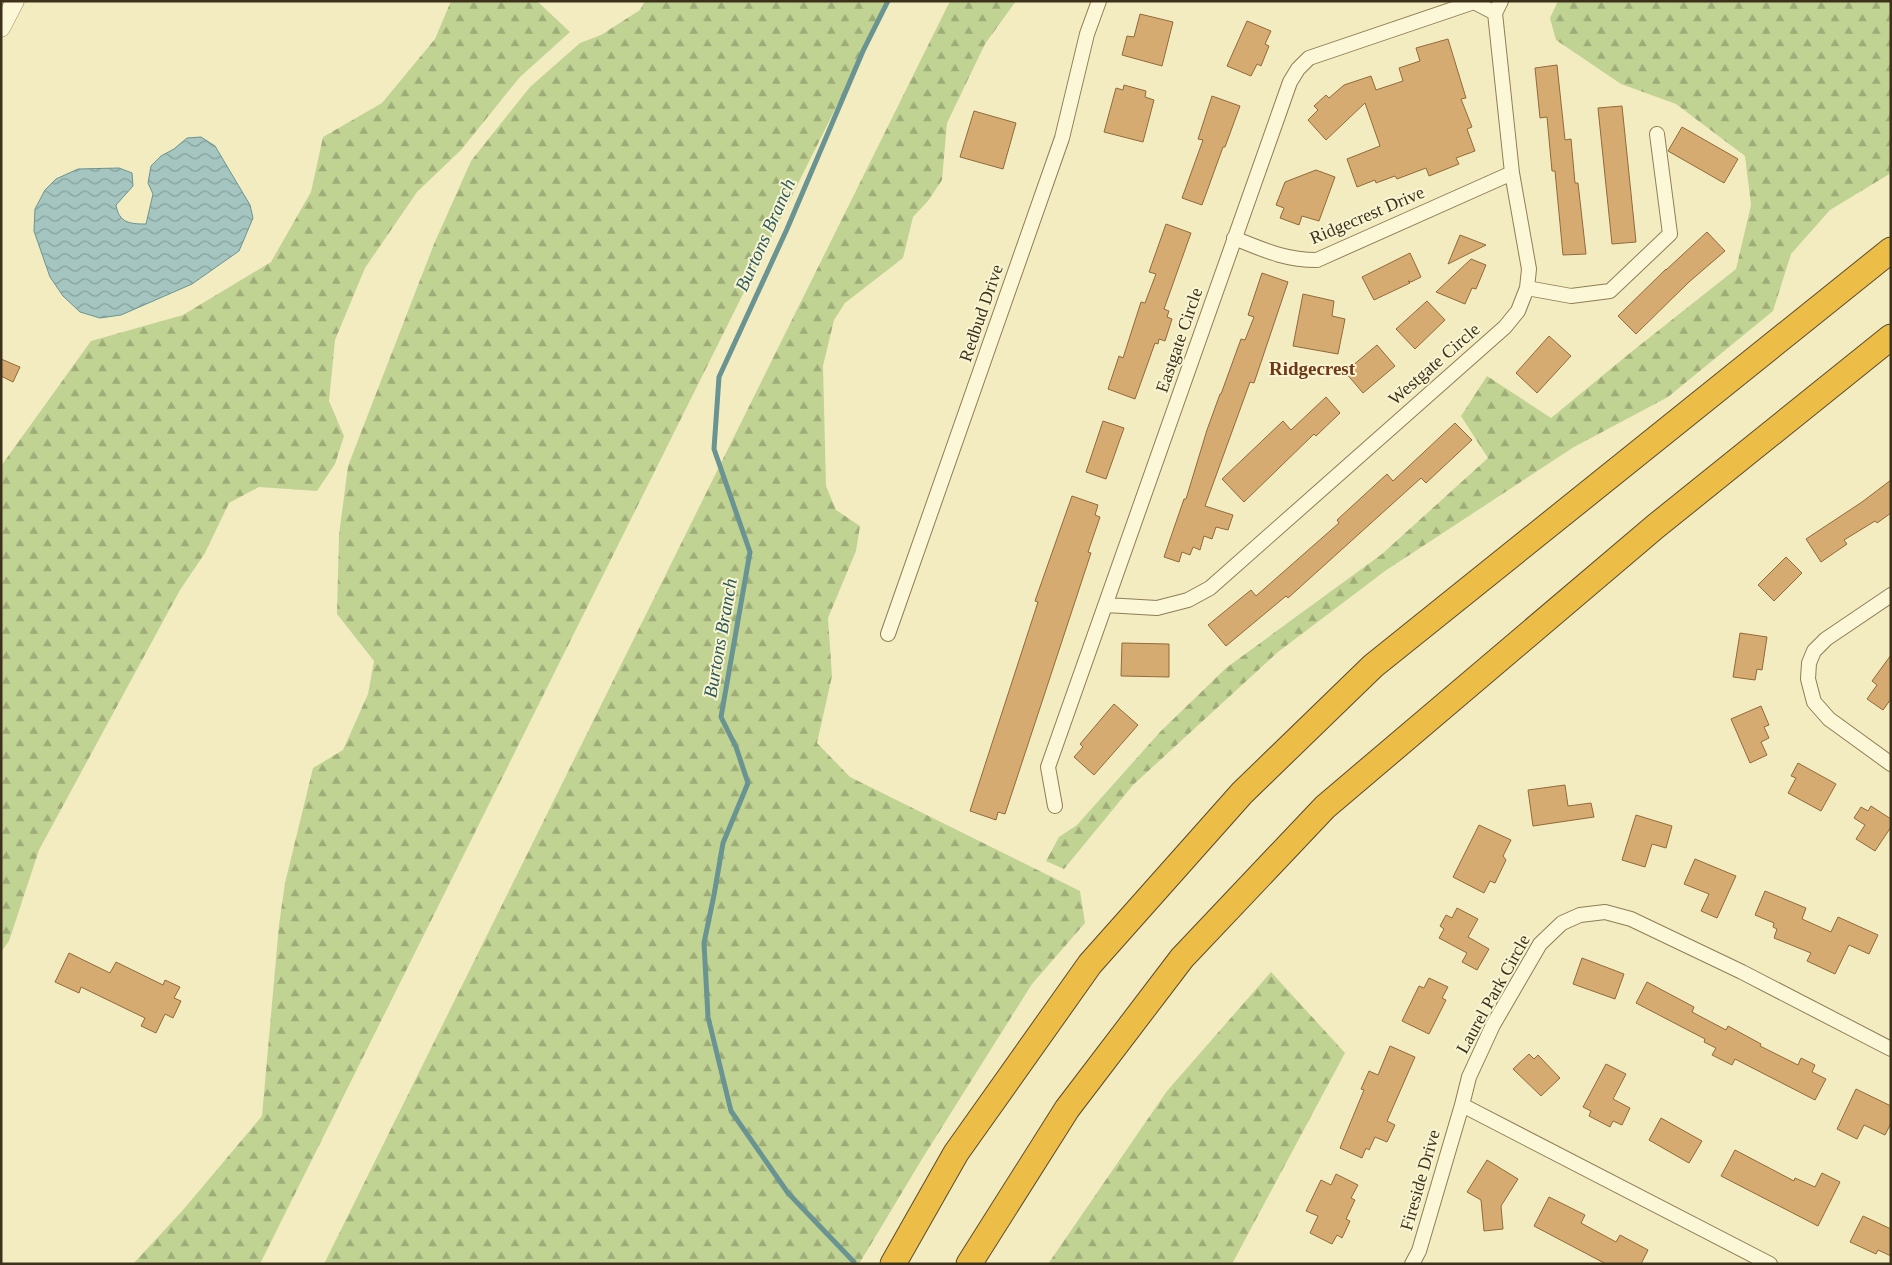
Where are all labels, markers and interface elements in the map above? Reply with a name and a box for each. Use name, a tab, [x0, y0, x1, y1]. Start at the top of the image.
water label: Burtons Branch	[731, 176, 799, 294]
street label: Ridgecrest Drive	[1307, 182, 1427, 248]
street label: Redbud Drive	[955, 262, 1007, 364]
street label: Eastgate Circle	[1152, 285, 1206, 395]
street label: Westgate Circle	[1384, 319, 1484, 409]
district label: Ridgecrest	[1269, 358, 1356, 379]
water label: Burtons Branch	[699, 577, 741, 699]
street label: Laurel Park Circle	[1452, 931, 1534, 1057]
street label: Fireside Drive	[1396, 1128, 1444, 1232]

